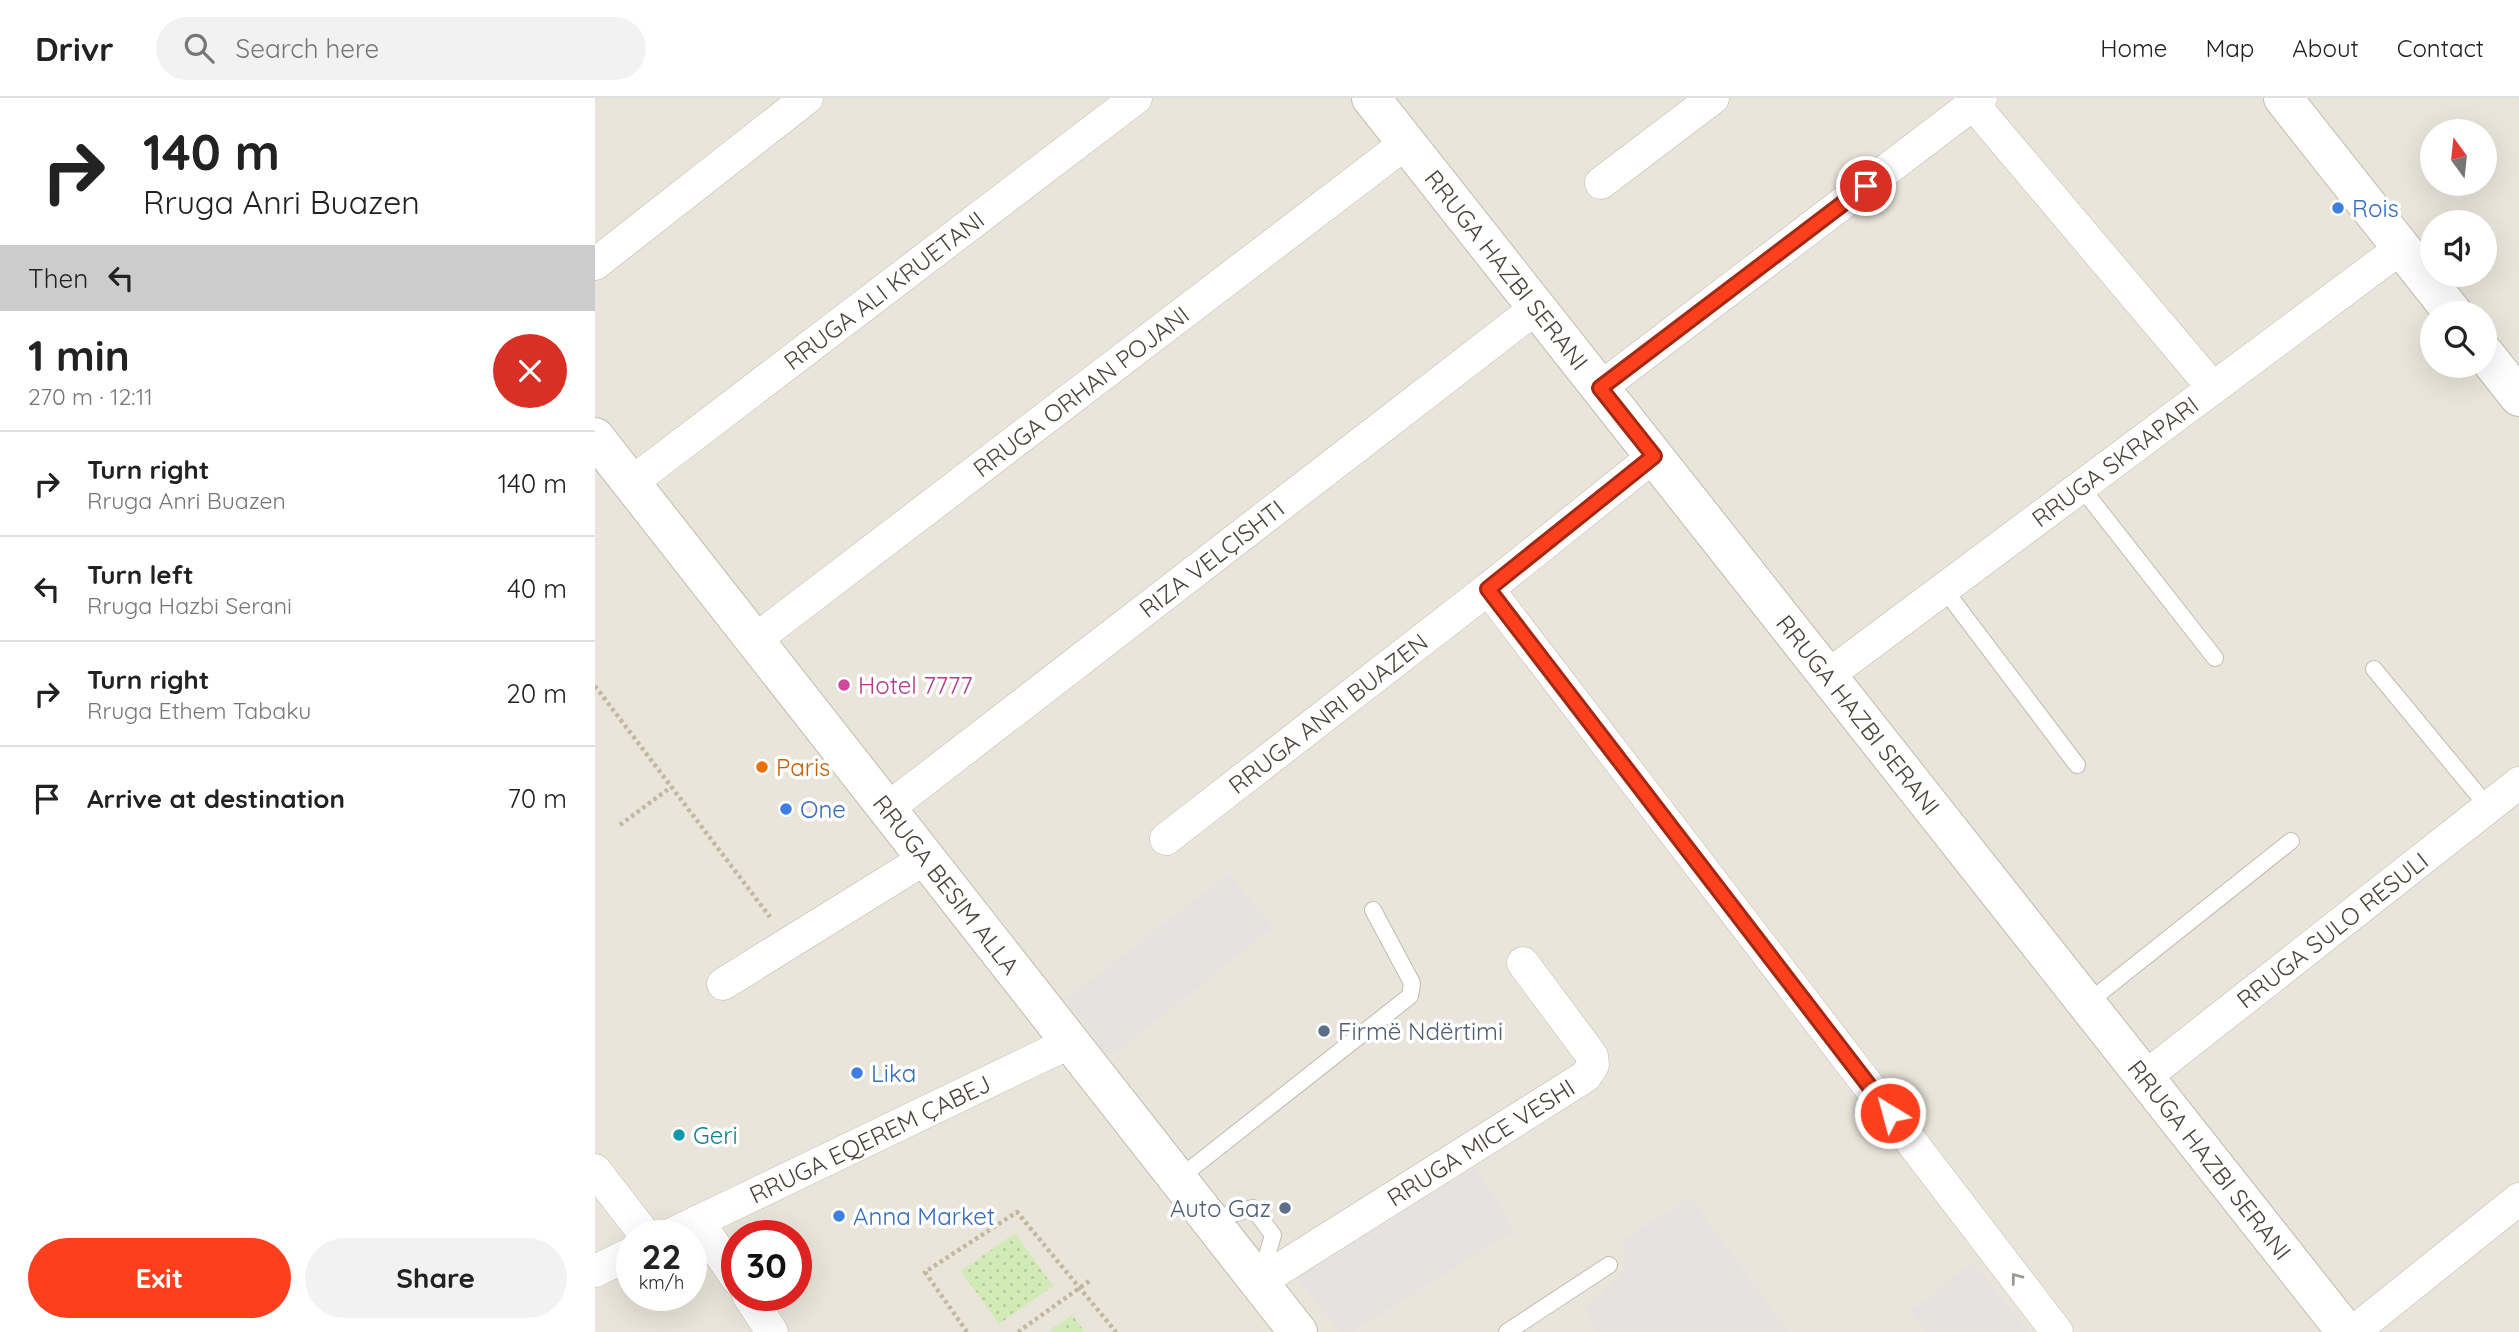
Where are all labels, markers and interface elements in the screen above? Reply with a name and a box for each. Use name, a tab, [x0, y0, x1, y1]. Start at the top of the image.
search box	[156, 17, 646, 80]
text: Drivr	[35, 28, 114, 69]
icon: search	[180, 29, 218, 67]
text: Search here	[236, 32, 379, 65]
text: Home	[2100, 33, 2167, 63]
text: Map	[2205, 33, 2254, 63]
text: About	[2292, 33, 2359, 63]
text: Contact	[2397, 33, 2484, 63]
north arrow	[2420, 119, 2497, 196]
map controls	[2420, 119, 2497, 378]
text: 140 m	[143, 121, 280, 182]
icon: right	[28, 126, 119, 217]
pin	[1836, 156, 1896, 216]
street label: RRUGA HAZBI SERANI	[1419, 164, 1595, 376]
icon: arrive	[1847, 167, 1885, 205]
text: Rruga Anri Buazen	[143, 182, 420, 222]
place label: Rois	[2352, 193, 2399, 223]
marker: Rois	[2330, 200, 2346, 216]
street label: RRUGA ALI KRUETANI	[778, 204, 990, 376]
button: sound	[2420, 210, 2497, 287]
icon: left	[102, 259, 140, 297]
text: Then	[28, 262, 88, 295]
street label: RRUGA ORHAN POJANI	[967, 299, 1195, 483]
button: search	[2420, 301, 2497, 378]
text: 1 min	[28, 329, 130, 382]
button: close	[493, 334, 567, 408]
text: 270 m · 12:11	[28, 382, 153, 411]
street label: RRUGA SKRAPARI	[2026, 390, 2204, 533]
text: Turn right	[87, 453, 209, 486]
icon: right	[28, 465, 66, 503]
text: 140 m	[498, 467, 567, 500]
text: Rruga Anri Buazen	[87, 486, 286, 515]
street label: RIZA VELÇISHTI	[1133, 493, 1290, 624]
text: Turn left	[87, 558, 194, 591]
icon: left	[28, 570, 66, 608]
text: 40 m	[507, 572, 567, 605]
text: Rruga Hazbi Serani	[87, 591, 292, 620]
street label: RRUGA HAZBI SERANI	[1770, 609, 1947, 821]
street label: RRUGA ANRI BUAZEN	[1222, 627, 1434, 800]
text: Turn right	[87, 663, 209, 696]
place label: Hotel 7777	[858, 670, 973, 700]
icon: right	[28, 675, 66, 713]
text: 20 m	[506, 677, 567, 710]
marker: Hotel 7777	[836, 677, 852, 693]
text: Rruga Ethem Tabaku	[87, 696, 311, 725]
place label: Paris	[776, 752, 830, 782]
marker: Paris	[754, 759, 770, 775]
icon: arrive	[28, 780, 66, 818]
text: Arrive at destination	[87, 782, 345, 815]
text: 70 m	[507, 782, 567, 815]
street label: RRUGA BESIM ALLA	[867, 789, 1026, 980]
place label: One	[800, 794, 846, 824]
marker: One	[778, 801, 794, 817]
street label: RRUGA SULO RESULI	[2230, 845, 2434, 1014]
place label: Firmë Ndërtimi	[1338, 1016, 1503, 1046]
marker: Firmë Ndërtimi	[1316, 1023, 1332, 1039]
street label: RRUGA HAZBI SERANI	[2122, 1054, 2298, 1266]
place label: Lika	[871, 1058, 916, 1088]
marker: Lika	[849, 1065, 865, 1081]
street label: RRUGA EQEREM ÇABEJ	[744, 1068, 995, 1210]
street label: RRUGA MICE VESHI	[1381, 1072, 1580, 1213]
position arrow	[1853, 1076, 1927, 1150]
place label: Geri	[693, 1120, 738, 1150]
marker: Geri	[671, 1127, 687, 1143]
place label: Auto Gaz	[1170, 1193, 1271, 1223]
marker: Auto Gaz	[1277, 1200, 1293, 1216]
place label: Anna Market	[853, 1201, 995, 1231]
marker: Anna Market	[831, 1208, 847, 1224]
speed limit sign: 30	[721, 1220, 812, 1311]
text: 22	[642, 1234, 681, 1278]
button: Exit	[28, 1238, 291, 1318]
button: Share	[305, 1238, 567, 1318]
text: km/h	[639, 1271, 684, 1294]
one-way arrow	[2012, 1273, 2024, 1286]

